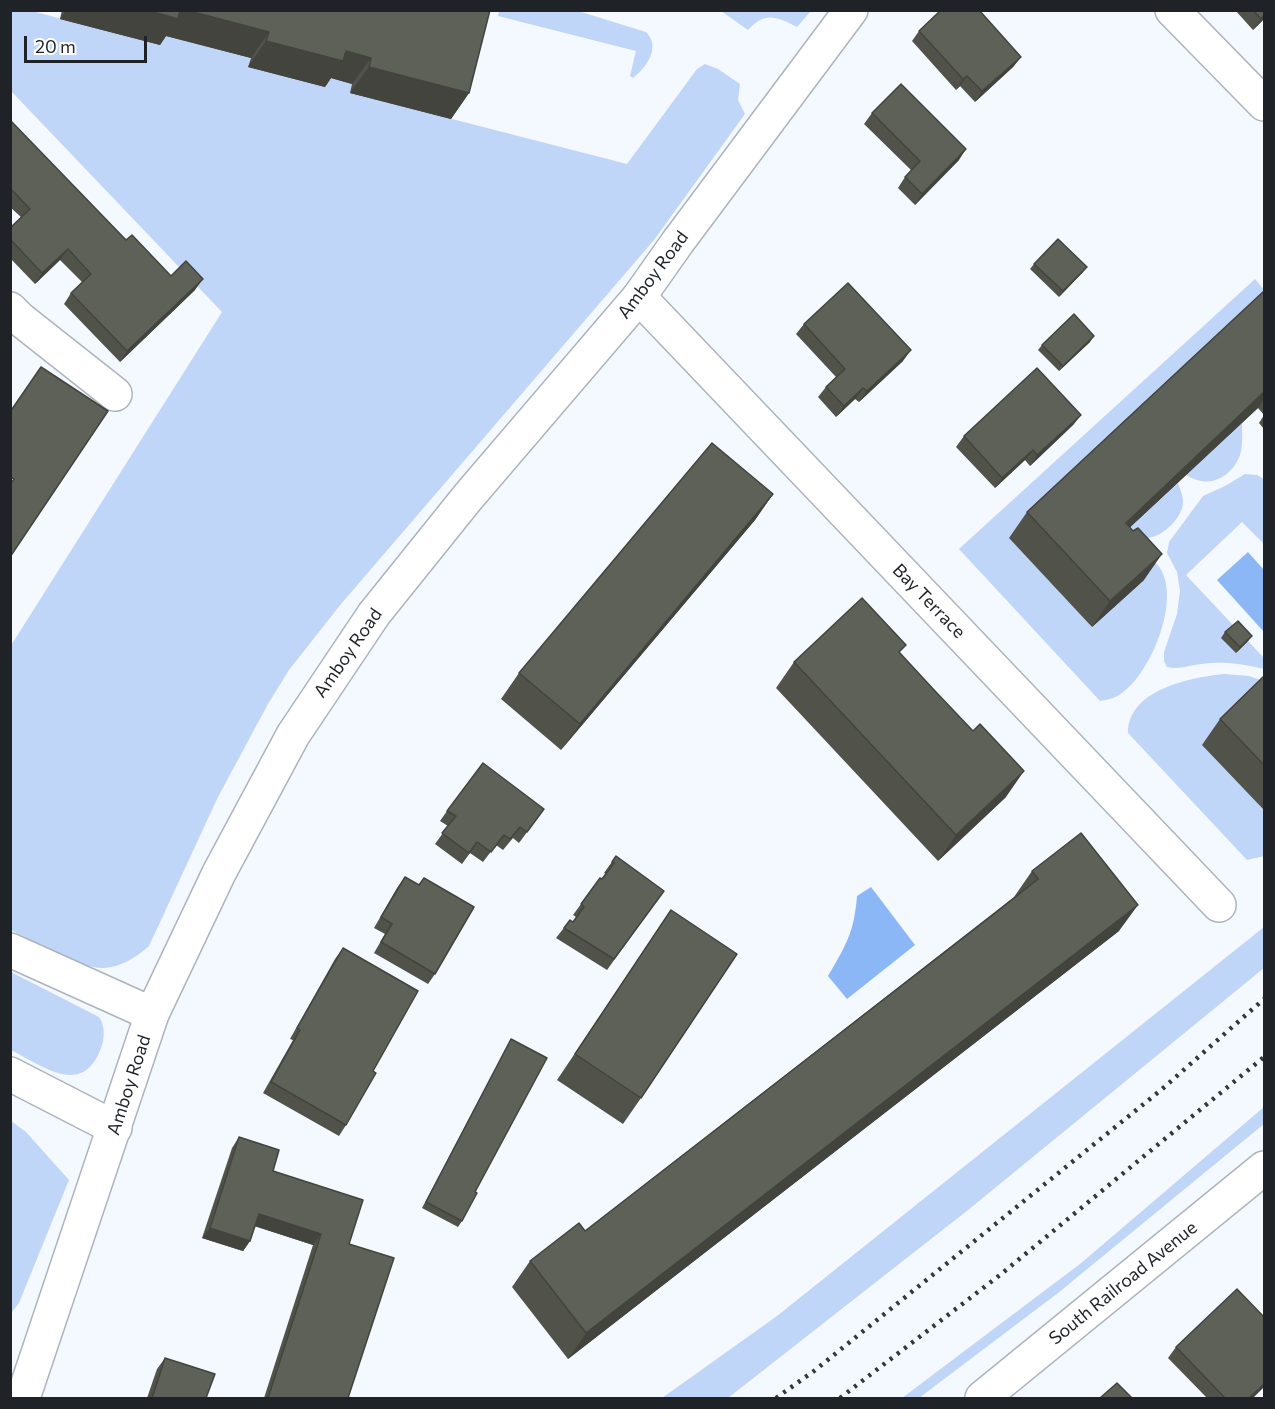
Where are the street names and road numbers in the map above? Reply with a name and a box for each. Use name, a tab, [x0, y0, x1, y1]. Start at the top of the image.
street label: Amboy Road	[613, 227, 693, 323]
street label: Bay Terrace	[888, 559, 970, 643]
street label: Amboy Road	[309, 604, 387, 702]
street label: Amboy Road	[103, 1032, 155, 1138]
street label: South Railroad Avenue	[1045, 1217, 1201, 1349]

